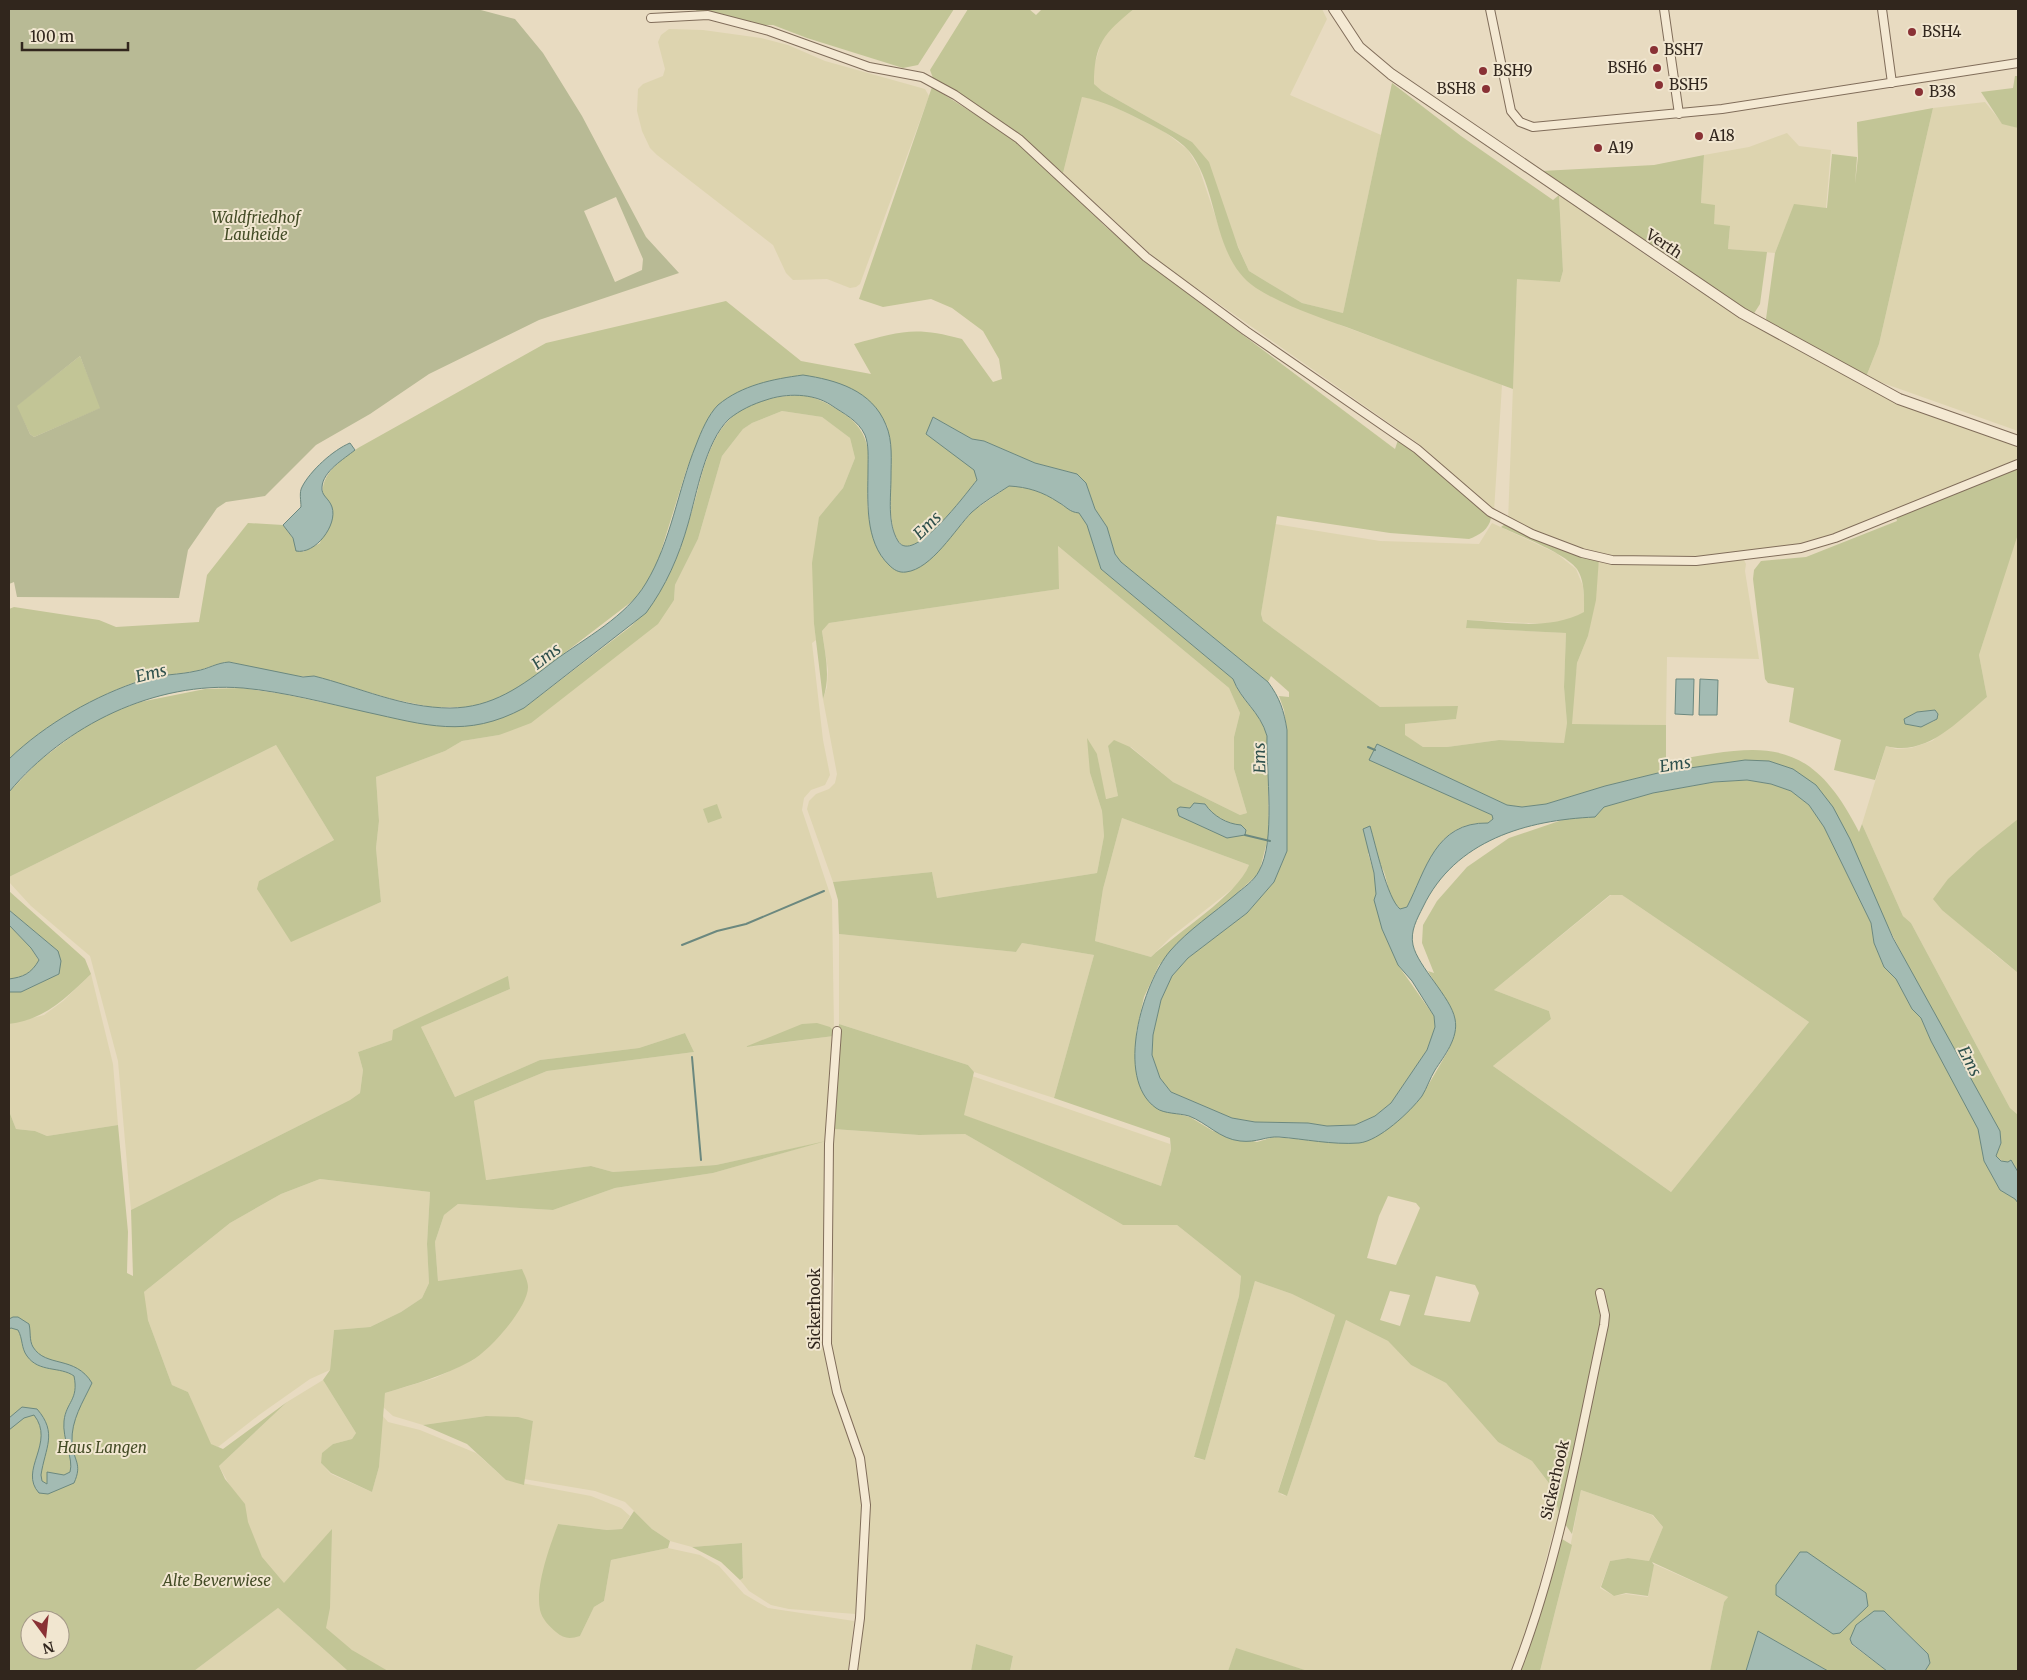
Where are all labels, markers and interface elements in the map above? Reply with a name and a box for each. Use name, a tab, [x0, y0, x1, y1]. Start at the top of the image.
scale bar	[22, 20, 129, 52]
place label: BSH4	[1922, 22, 1962, 41]
marker: BSH4	[1906, 26, 1918, 38]
text: 100 m	[30, 27, 74, 46]
place label: BSH7	[1664, 40, 1704, 59]
marker: BSH7	[1648, 44, 1660, 56]
place label: BSH6	[1608, 58, 1647, 77]
place label: BSH9	[1493, 61, 1533, 80]
marker: BSH6	[1651, 62, 1663, 74]
marker: BSH9	[1477, 65, 1489, 77]
place label: BSH5	[1669, 75, 1708, 94]
place label: BSH8	[1437, 79, 1476, 98]
marker: BSH5	[1653, 79, 1665, 91]
place label: B38	[1929, 82, 1956, 101]
marker: BSH8	[1480, 83, 1492, 95]
marker: B38	[1913, 86, 1925, 98]
place label: A18	[1708, 126, 1735, 145]
marker: A18	[1693, 130, 1705, 142]
place label: A19	[1607, 138, 1634, 157]
marker: A19	[1592, 142, 1604, 154]
park label: Waldfriedhof Lauheide	[212, 208, 302, 244]
street label: Verth	[1642, 224, 1686, 263]
water label: Ems	[909, 507, 945, 543]
water label: Ems	[528, 638, 565, 673]
water label: Ems	[133, 659, 169, 686]
water label: Ems	[1248, 742, 1270, 774]
water label: Ems	[1658, 752, 1692, 776]
water label: Ems	[1954, 1043, 1986, 1080]
street label: Sickerhook	[805, 1268, 824, 1350]
park label: Haus Langen	[56, 1438, 147, 1457]
street label: Sickerhook	[1536, 1438, 1573, 1522]
park label: Alte Beverwiese	[162, 1571, 271, 1590]
north arrow	[20, 1610, 70, 1660]
text: N	[41, 1637, 56, 1658]

